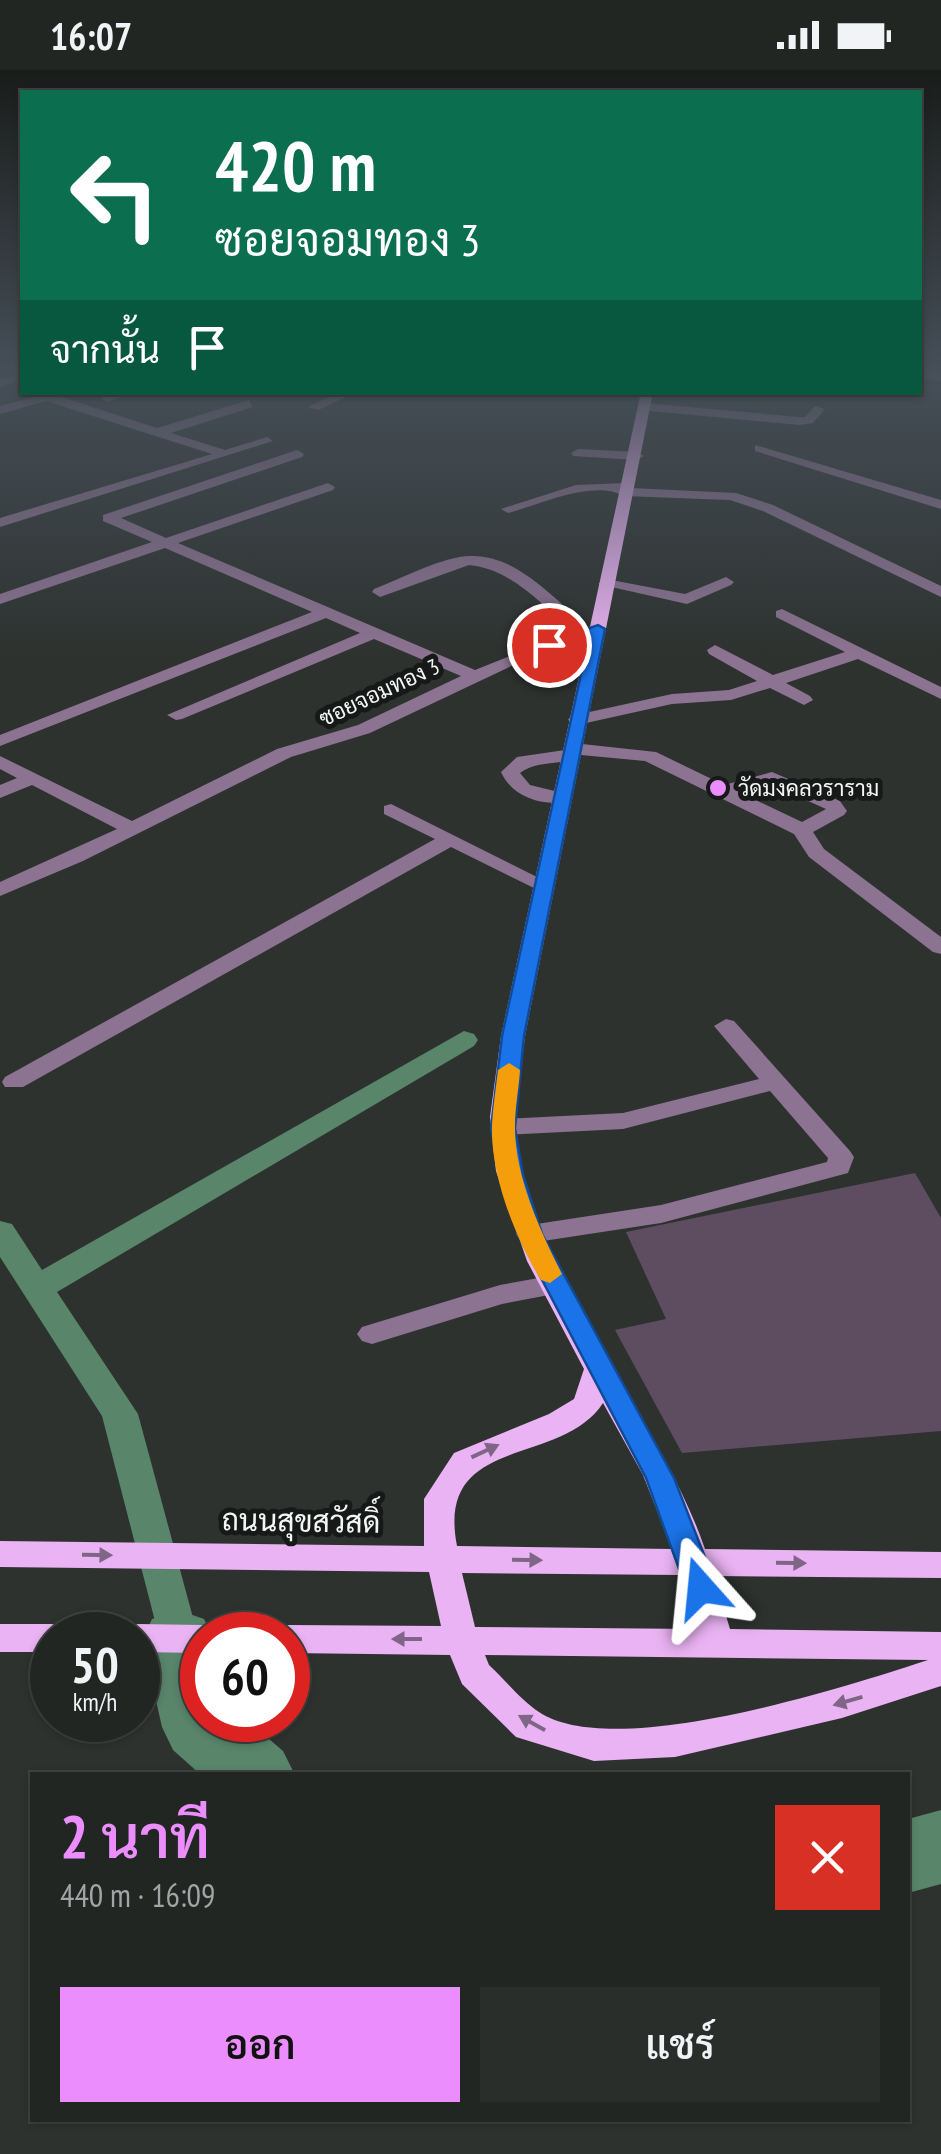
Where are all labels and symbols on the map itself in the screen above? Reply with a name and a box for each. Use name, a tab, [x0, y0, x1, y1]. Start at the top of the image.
pin	[507, 603, 592, 688]
street label: ซอยจอมทอง 3	[314, 652, 444, 732]
place label: วัดมงคลวราราม	[738, 774, 879, 802]
marker: วัดมงคลวราราม	[707, 777, 729, 799]
one-way arrow	[471, 1443, 500, 1460]
street label: ถนนสุขสวัสดิ์	[221, 1493, 381, 1544]
position arrow	[649, 1536, 753, 1640]
one-way arrow	[82, 1547, 114, 1563]
one-way arrow	[512, 1552, 544, 1568]
one-way arrow	[776, 1555, 808, 1571]
speed limit sign: 60	[180, 1612, 310, 1742]
one-way arrow	[390, 1631, 422, 1647]
one-way arrow	[832, 1694, 863, 1709]
one-way arrow	[518, 1715, 546, 1732]

